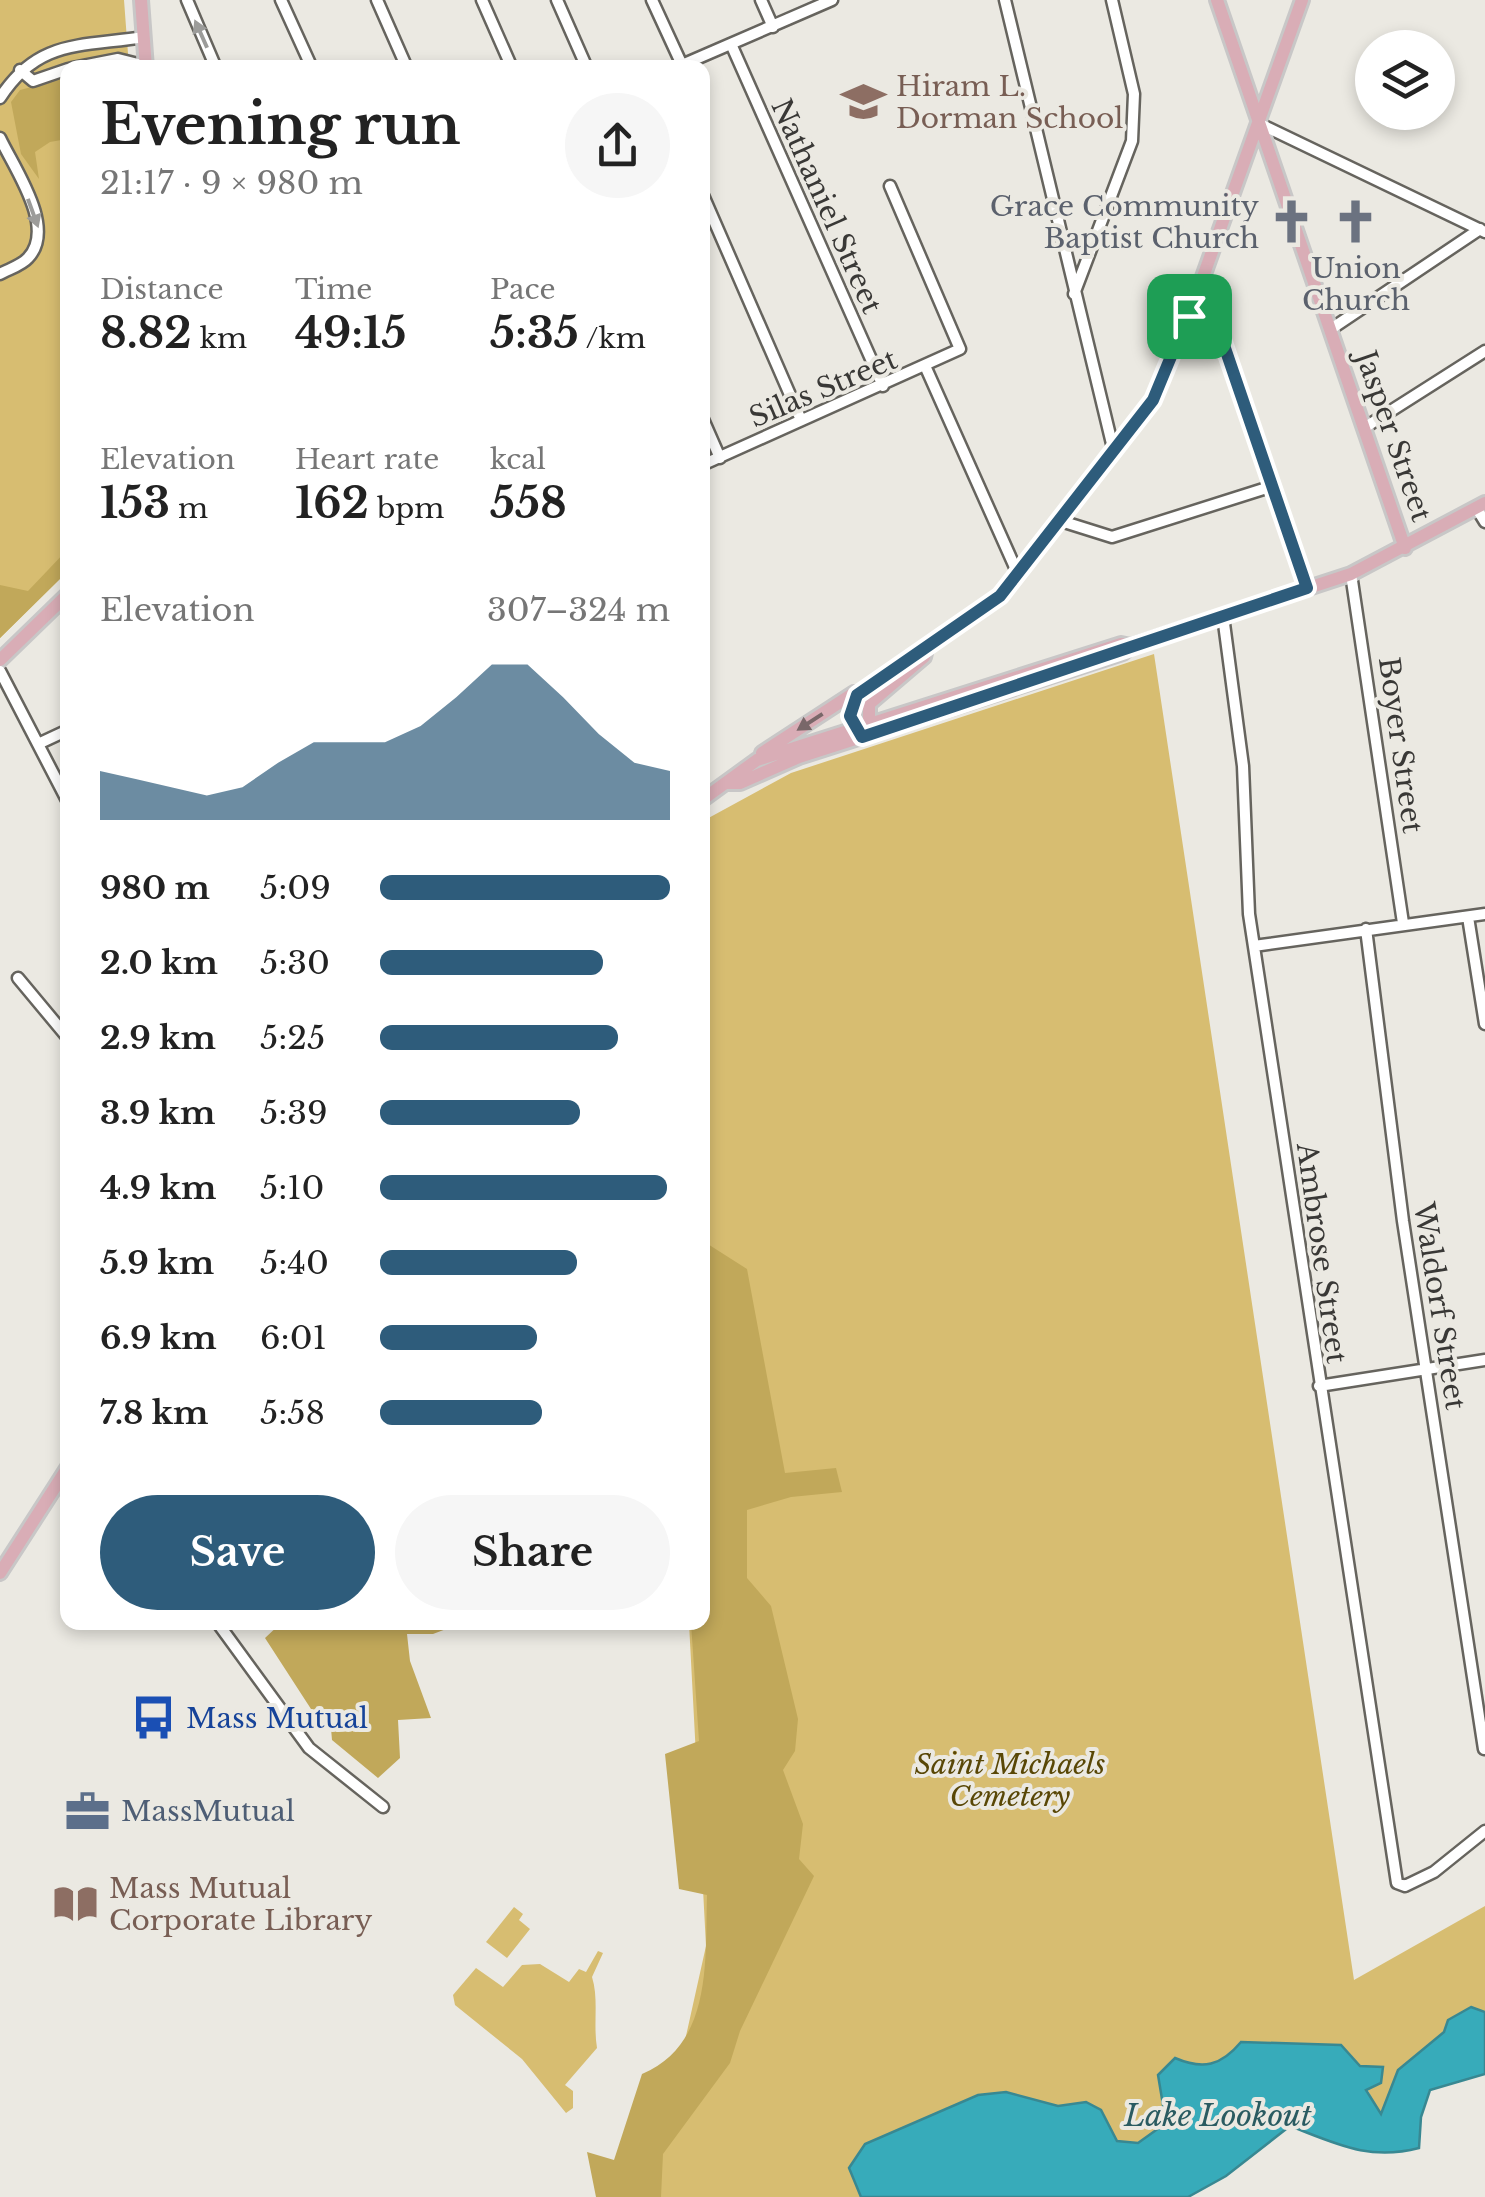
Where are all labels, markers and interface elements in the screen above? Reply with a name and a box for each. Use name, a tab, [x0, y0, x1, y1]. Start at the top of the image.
one-way arrow	[193, 19, 210, 48]
map controls	[1355, 30, 1455, 130]
button: layers	[1355, 30, 1455, 130]
place label: Hiram L. Dorman School	[896, 69, 1123, 136]
school or university icon: Hiram L. Dorman School	[839, 78, 887, 126]
text: Evening run	[100, 91, 460, 159]
button: share	[565, 93, 670, 198]
street label: Nathaniel Street	[764, 93, 890, 319]
text: 21:17 · 9 × 980 m	[100, 163, 363, 203]
place label: Grace Community Baptist Church	[990, 189, 1259, 256]
one-way arrow	[26, 198, 41, 228]
church icon: Grace Community Baptist Church	[1268, 198, 1316, 246]
church icon: Union Church	[1332, 198, 1380, 246]
place label: Union Church	[1302, 251, 1410, 318]
text: Distance	[100, 272, 223, 307]
text: Time	[295, 272, 372, 307]
text: Pace	[490, 272, 555, 307]
pin	[1147, 274, 1232, 359]
icon: arrive	[1162, 289, 1217, 344]
text: 8.82	[100, 307, 192, 359]
text: 49:15	[295, 307, 406, 359]
text: 5:35	[490, 307, 579, 359]
text: km	[192, 321, 247, 356]
text: /km	[579, 321, 646, 356]
street label: Silas Street	[744, 341, 903, 435]
street label: Jasper Street	[1347, 342, 1439, 527]
text: Elevation	[100, 442, 235, 477]
text: Heart rate	[295, 442, 439, 477]
text: kcal	[490, 442, 546, 477]
text: 153	[100, 477, 170, 529]
text: 162	[295, 477, 369, 529]
text: 558	[490, 477, 567, 529]
text: m	[170, 491, 208, 526]
text: bpm	[369, 491, 444, 526]
text: Elevation	[100, 590, 254, 630]
text: 307–324 m	[487, 590, 670, 630]
street label: Boyer Street	[1371, 655, 1430, 836]
one-way arrow	[796, 712, 823, 730]
text: 980 m	[100, 868, 210, 908]
text: 5:09	[260, 868, 331, 908]
text: 2.0 km	[100, 943, 218, 983]
text: 5:30	[260, 943, 330, 983]
text: 2.9 km	[100, 1018, 216, 1058]
text: 5:25	[260, 1018, 325, 1058]
text: 3.9 km	[100, 1093, 215, 1133]
text: 5:39	[260, 1093, 328, 1133]
street label: Ambrose Street	[1289, 1140, 1354, 1366]
text: 4.9 km	[100, 1168, 216, 1208]
text: 5:10	[260, 1168, 324, 1208]
street label: Waldorf Street	[1406, 1199, 1473, 1413]
text: 5.9 km	[100, 1243, 214, 1283]
text: 5:40	[260, 1243, 329, 1283]
text: 6.9 km	[100, 1318, 217, 1358]
text: 6:01	[260, 1318, 327, 1358]
text: 7.8 km	[100, 1393, 208, 1433]
text: 5:58	[260, 1393, 325, 1433]
button: Save	[100, 1495, 375, 1610]
button: Share	[395, 1495, 670, 1610]
bus stop icon: Mass Mutual	[129, 1694, 177, 1742]
place label: Mass Mutual	[186, 1701, 368, 1736]
park label: Saint Michaels Cemetery	[914, 1747, 1106, 1814]
office icon: MassMutual	[64, 1787, 112, 1835]
place label: MassMutual	[121, 1794, 295, 1829]
place label: Mass Mutual Corporate Library	[109, 1871, 372, 1938]
library icon: Mass Mutual Corporate Library	[52, 1880, 100, 1928]
water label: Lake Lookout	[1123, 2097, 1312, 2134]

